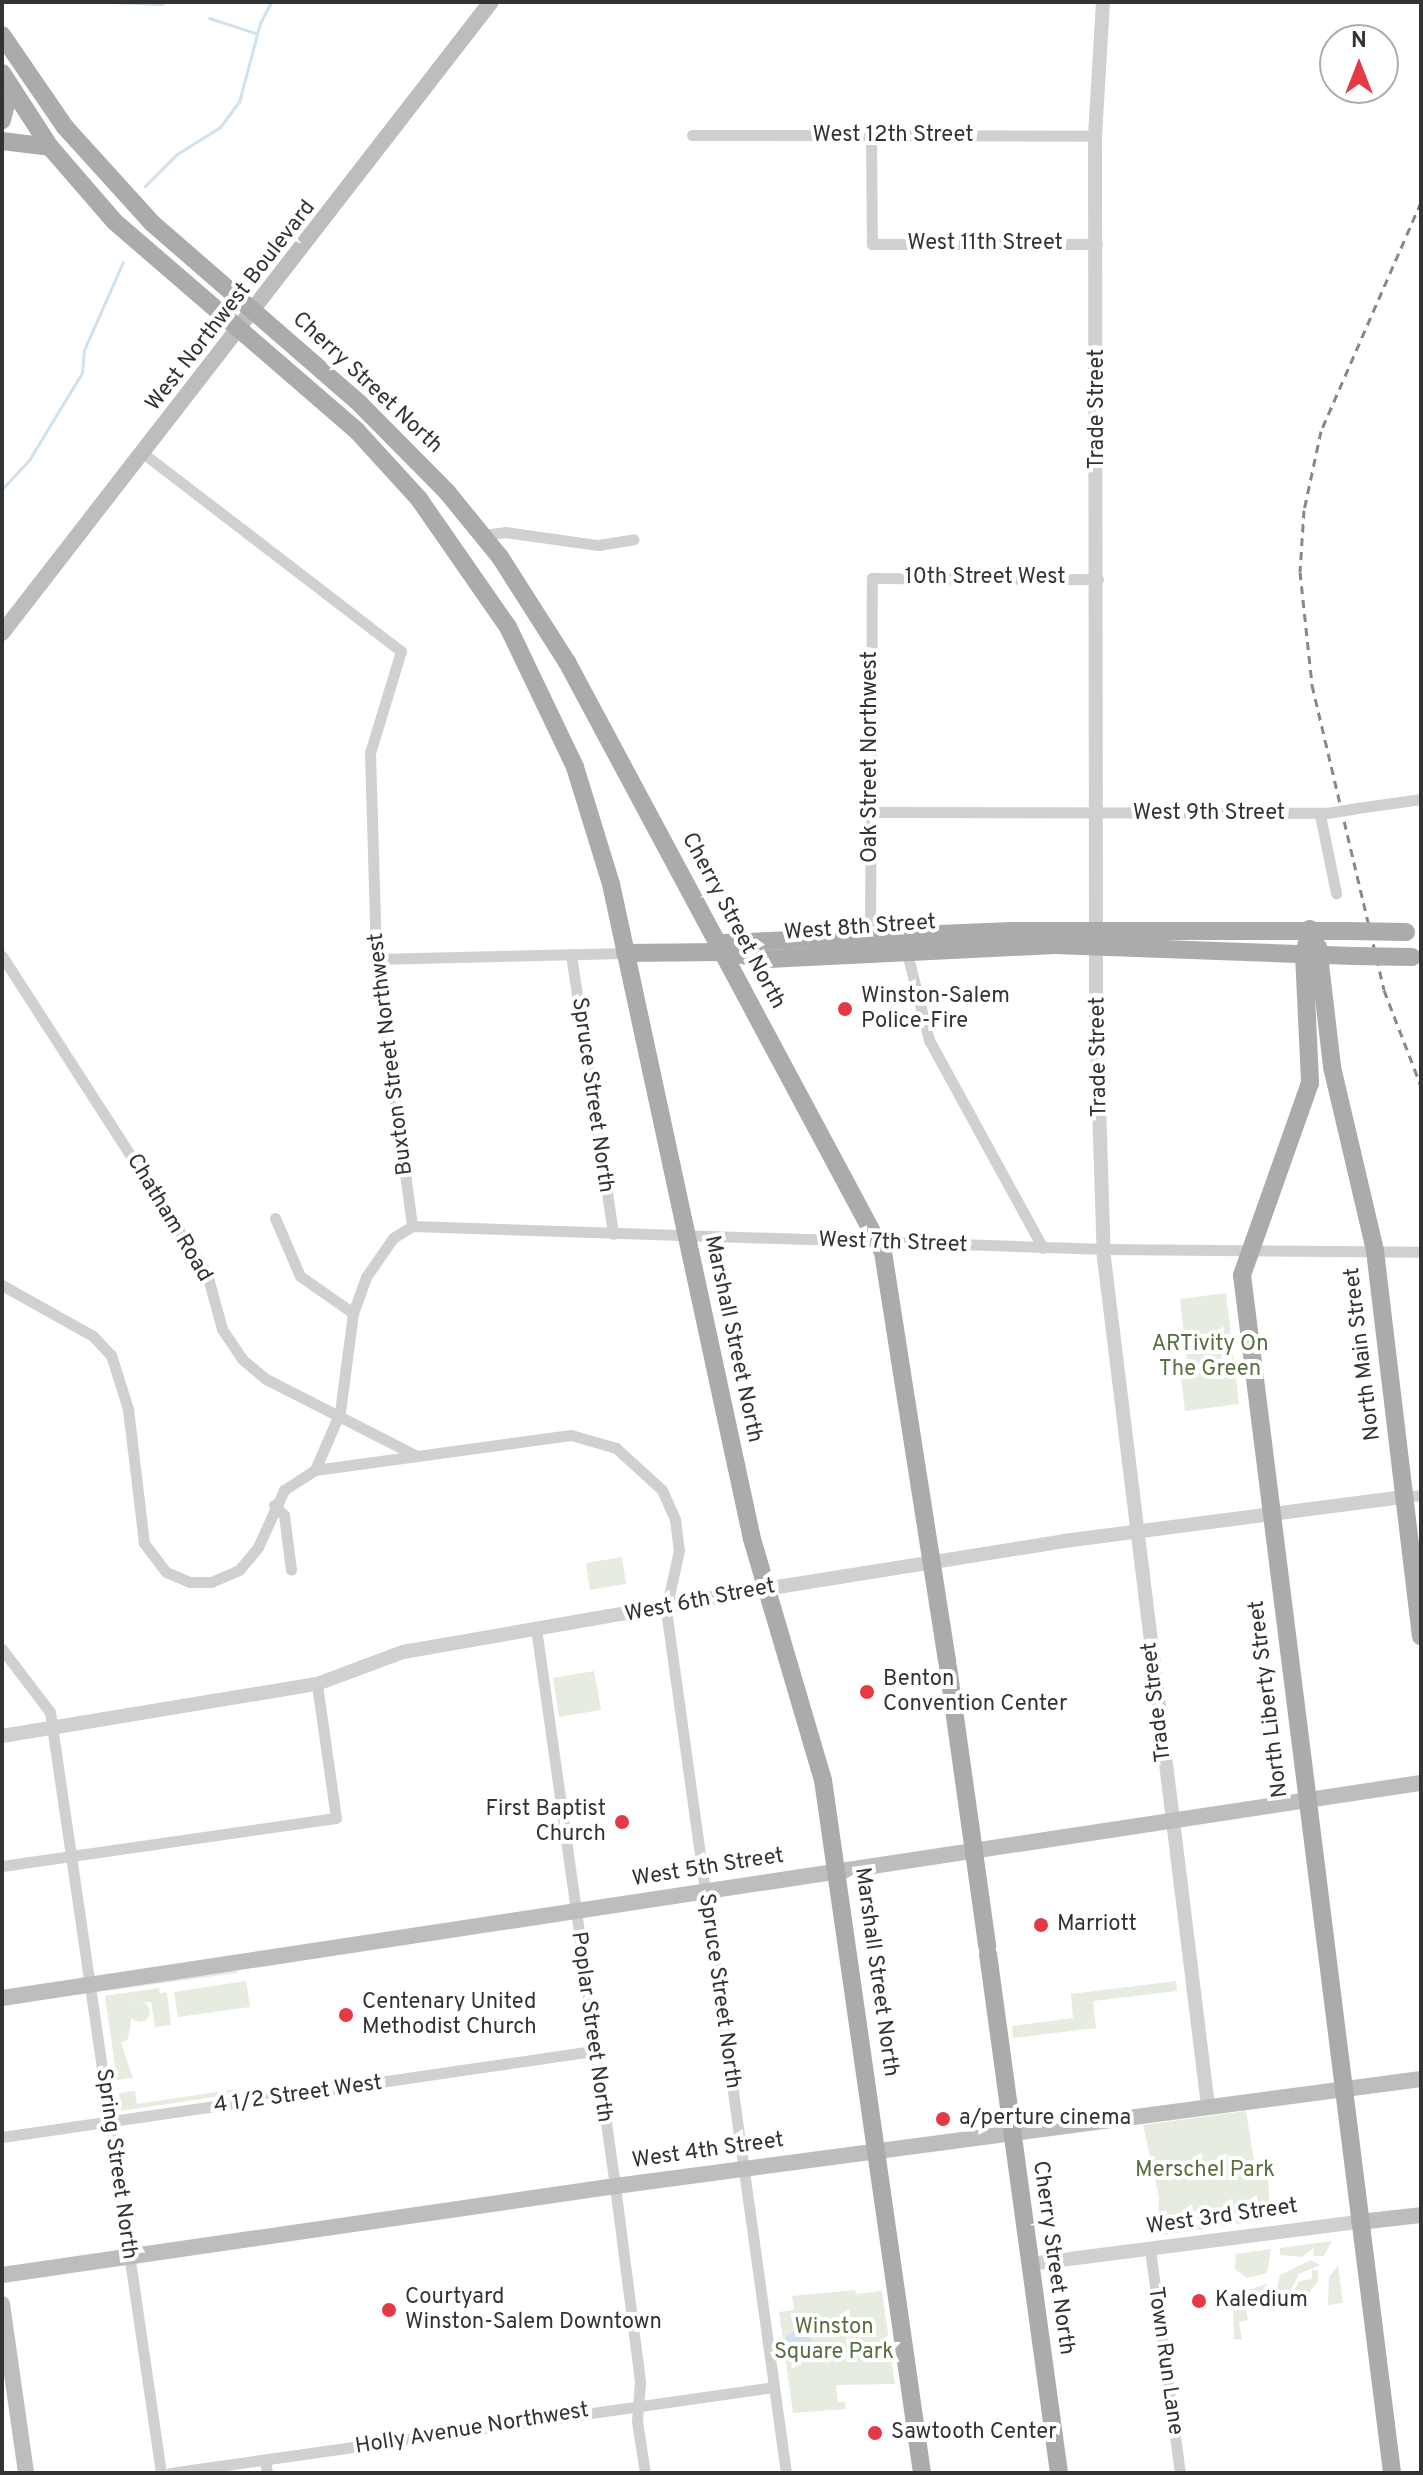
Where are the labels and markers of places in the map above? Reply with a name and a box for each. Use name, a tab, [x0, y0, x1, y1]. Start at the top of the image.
place label: Winston-Salem Police-Fire	[861, 983, 1010, 1034]
marker: Winston-Salem Police-Fire	[836, 1000, 854, 1018]
place label: Benton Convention Center	[883, 1666, 1067, 1718]
marker: Benton Convention Center	[858, 1683, 876, 1701]
place label: First Baptist Church	[486, 1796, 606, 1848]
marker: First Baptist Church	[613, 1813, 631, 1831]
place label: Marriott	[1057, 1912, 1137, 1938]
marker: Marriott	[1032, 1916, 1050, 1934]
place label: Centenary United Methodist Church	[362, 1989, 537, 2040]
marker: Centenary United Methodist Church	[337, 2006, 355, 2024]
place label: a/perture cinema	[959, 2106, 1131, 2132]
marker: a/perture cinema	[934, 2110, 952, 2128]
place label: Courtyard Winston-Salem Downtown	[405, 2284, 662, 2336]
place label: Kaledium	[1215, 2288, 1308, 2314]
marker: Kaledium	[1190, 2292, 1208, 2310]
marker: Courtyard Winston-Salem Downtown	[380, 2301, 398, 2319]
place label: Sawtooth Center	[891, 2420, 1057, 2446]
marker: Sawtooth Center	[866, 2424, 884, 2442]

